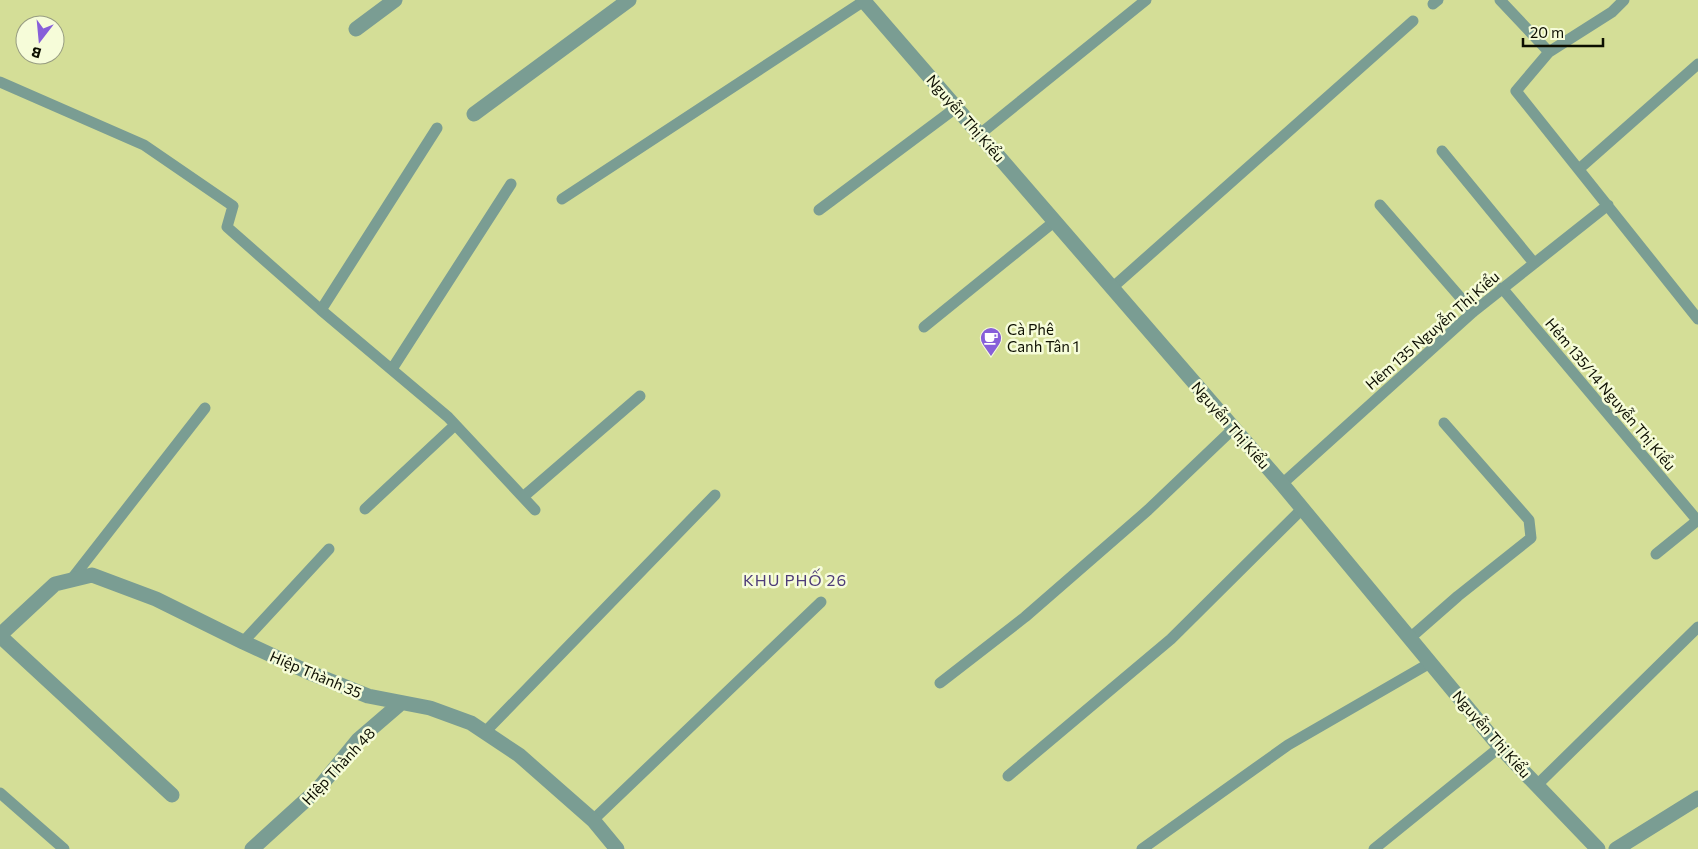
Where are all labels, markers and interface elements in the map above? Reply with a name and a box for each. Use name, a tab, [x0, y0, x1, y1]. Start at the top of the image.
north arrow	[15, 15, 65, 65]
scale bar	[1523, 15, 1603, 47]
text: 20 m	[1530, 23, 1564, 41]
text: B	[29, 44, 43, 62]
street label: Nguyễn Thị Kiểu	[923, 71, 1009, 165]
street label: Hẻm 135 Nguyễn Thị Kiểu	[1361, 267, 1503, 393]
street label: Hẻm 135/14 Nguyễn Thị Kiểu	[1542, 314, 1680, 474]
place label: Cà Phê Canh Tân 1	[1007, 320, 1079, 355]
cafe icon: Cà Phê Canh Tân 1	[979, 326, 1003, 357]
street label: Nguyễn Thị Kiểu	[1188, 378, 1274, 472]
district label: KHU PHỐ 26	[743, 568, 847, 589]
street label: Hiệp Thành 35	[267, 647, 365, 701]
street label: Nguyễn Thị Kiểu	[1449, 687, 1535, 781]
street label: Hiệp Thành 48	[298, 724, 378, 808]

